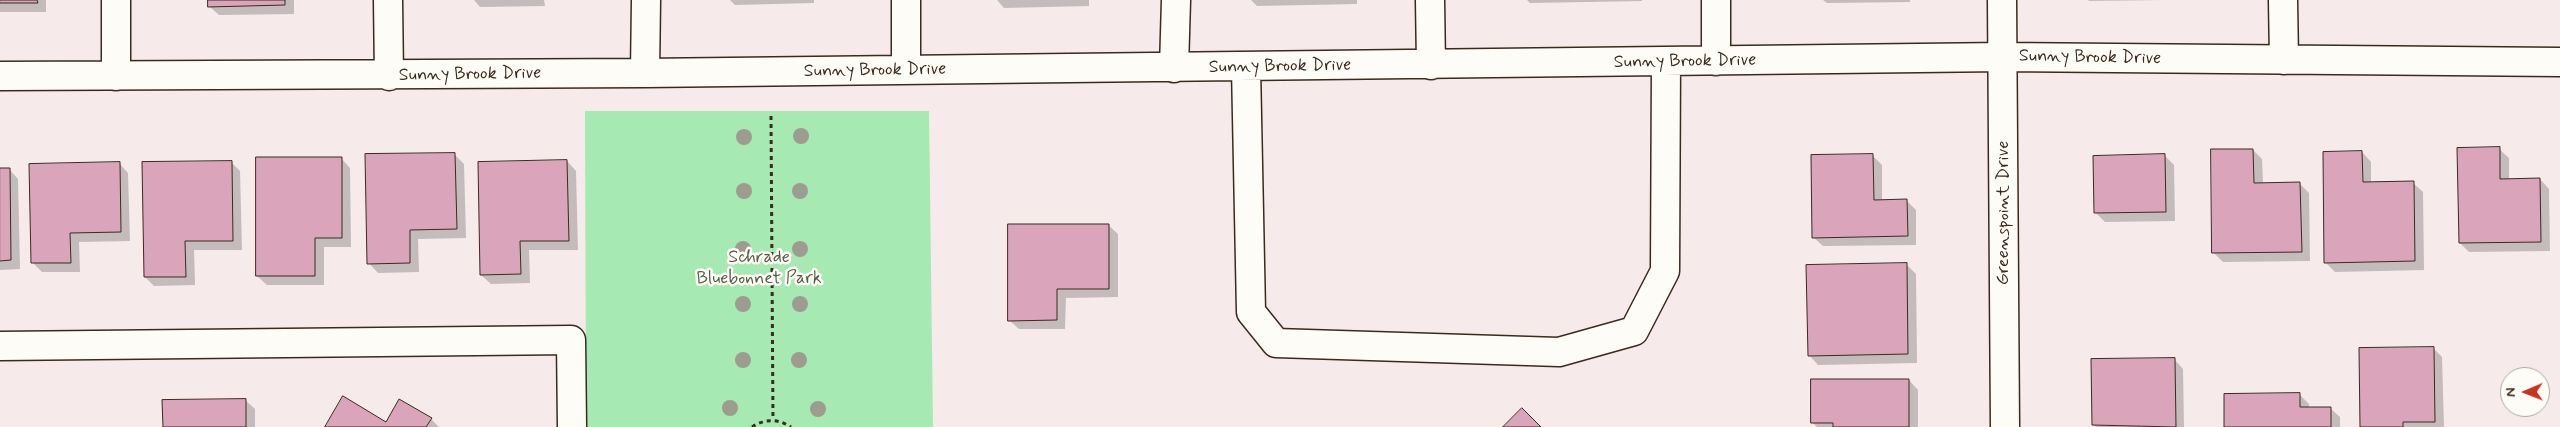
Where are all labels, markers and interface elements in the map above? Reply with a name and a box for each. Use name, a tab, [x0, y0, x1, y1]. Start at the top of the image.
street label: Sunny Brook Drive	[2019, 46, 2161, 70]
street label: Sunny Brook Drive	[1614, 50, 1756, 74]
street label: Sunny Brook Drive	[1209, 55, 1351, 79]
street label: Sunny Brook Drive	[804, 59, 946, 83]
street label: Sunny Brook Drive	[399, 63, 541, 87]
street label: Greenspoint Drive	[1993, 141, 2015, 285]
park label: Schrade Bluebonnet Park	[696, 247, 822, 290]
north arrow	[2500, 367, 2550, 417]
text: N	[2502, 387, 2520, 397]

